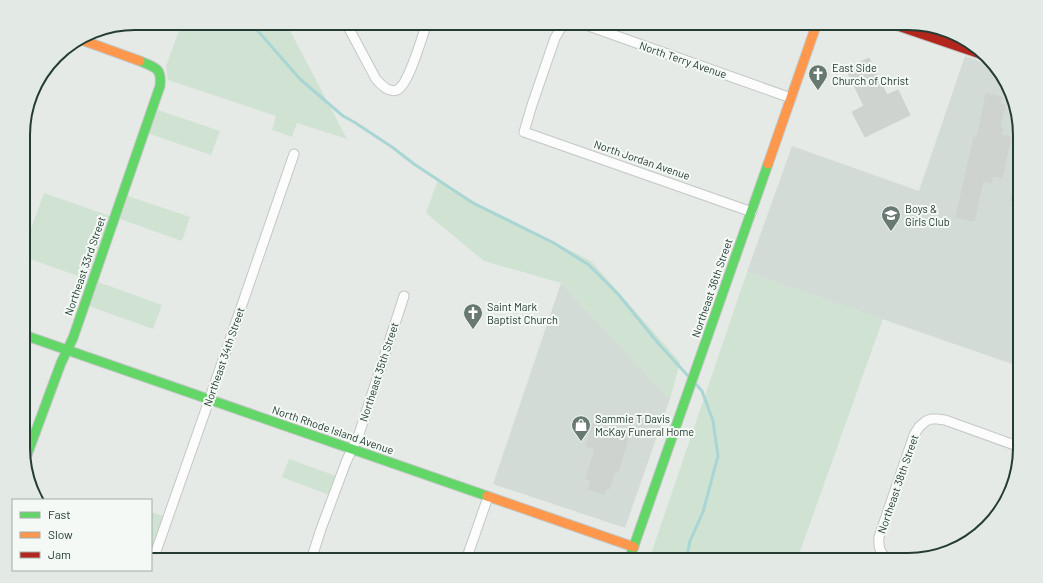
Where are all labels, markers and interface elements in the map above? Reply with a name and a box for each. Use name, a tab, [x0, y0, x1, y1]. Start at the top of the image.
street label: North Terry Avenue	[638, 38, 729, 81]
place label: East Side Church of Christ	[832, 61, 909, 87]
church icon: East Side Church of Christ	[807, 63, 829, 91]
street label: North Jordan Avenue	[592, 137, 692, 182]
place label: Boys & Girls Club	[905, 202, 950, 228]
school or university icon: Boys & Girls Club	[880, 204, 902, 232]
street label: Northeast 33rd Street	[61, 215, 108, 317]
street label: Northeast 36th Street	[688, 237, 735, 339]
place label: Saint Mark Baptist Church	[487, 300, 558, 326]
church icon: Saint Mark Baptist Church	[462, 302, 484, 330]
street label: Northeast 34th Street	[200, 305, 247, 408]
street label: Northeast 35th Street	[356, 320, 401, 423]
street label: North Rhode Island Avenue	[271, 403, 396, 456]
place label: Sammie T Davis McKay Funeral Home	[595, 412, 694, 438]
shop icon: Sammie T Davis McKay Funeral Home	[570, 414, 592, 442]
street label: Northeast 38th Street	[874, 433, 921, 535]
legend	[12, 499, 152, 571]
text: Fast	[48, 507, 71, 521]
text: Slow	[48, 527, 73, 541]
text: Jam	[48, 547, 71, 561]

